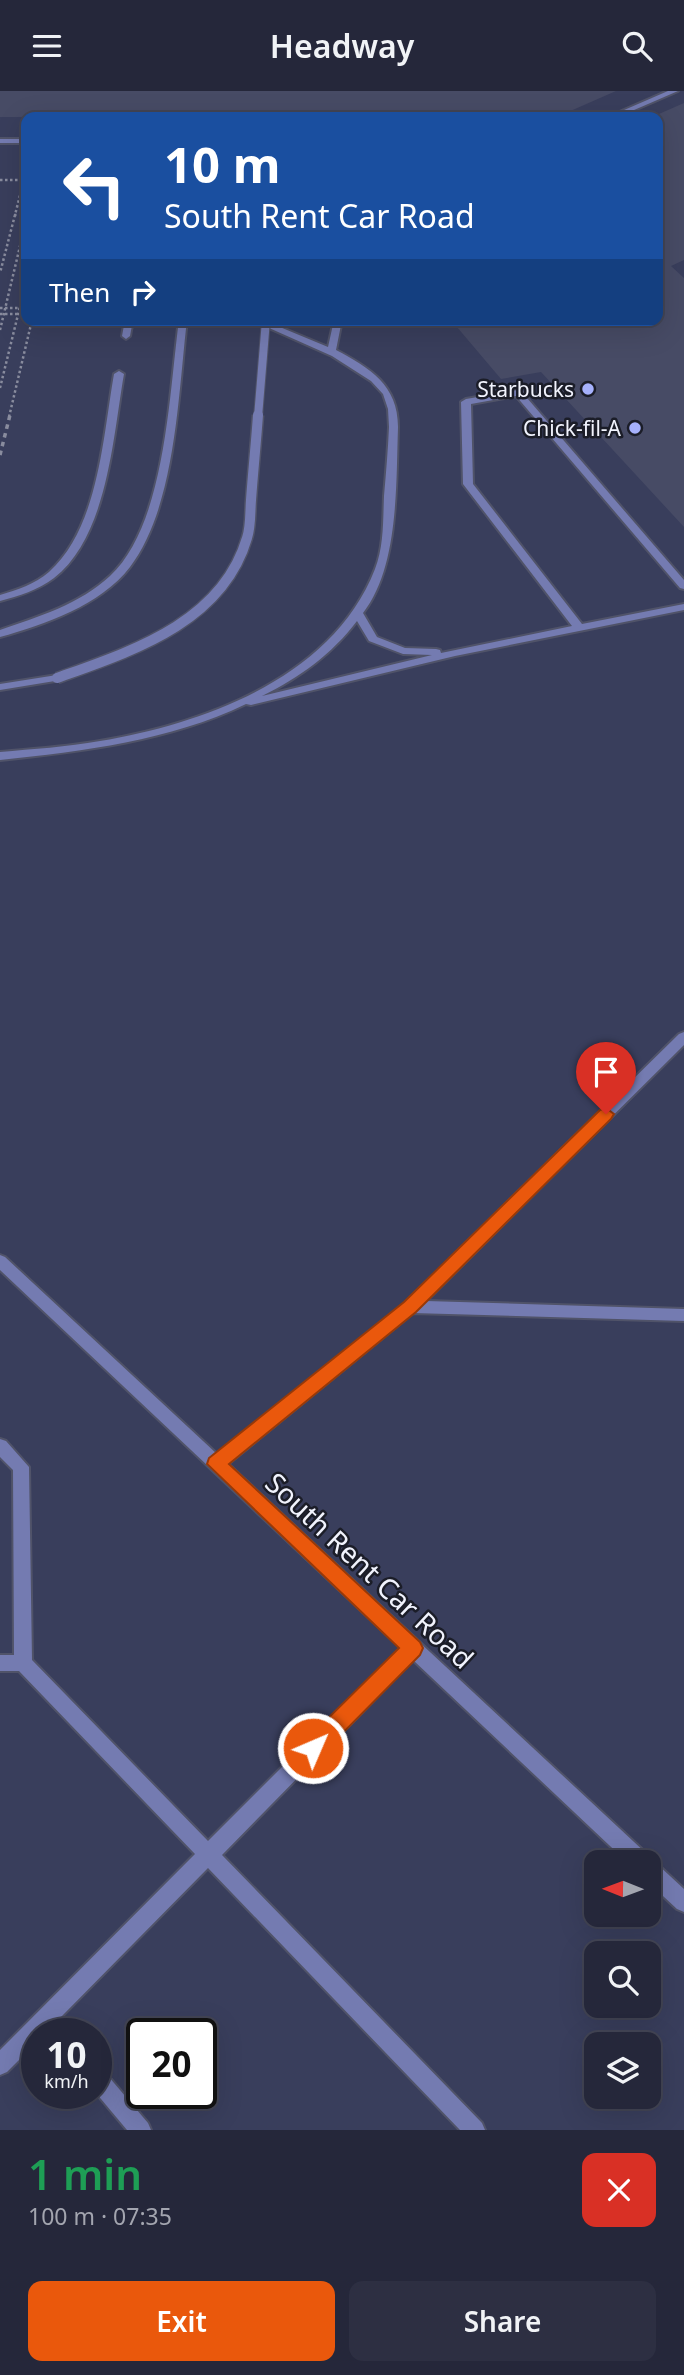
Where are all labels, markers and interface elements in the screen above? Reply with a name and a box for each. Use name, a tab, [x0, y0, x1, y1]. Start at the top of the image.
text: Headway	[270, 24, 414, 67]
icon: menu	[28, 27, 66, 65]
icon: search	[618, 27, 656, 65]
text: 10 m	[164, 131, 281, 197]
icon: left	[49, 140, 140, 231]
text: South Rent Car Road	[164, 194, 475, 237]
icon: right	[124, 273, 162, 311]
text: Then	[49, 274, 110, 310]
place label: Starbucks	[477, 375, 574, 403]
marker: Starbucks	[580, 381, 596, 397]
place label: Chick-fil-A	[523, 414, 622, 442]
marker: Chick-fil-A	[627, 420, 643, 436]
pin	[576, 1042, 636, 1114]
icon: arrive	[587, 1053, 625, 1091]
street label: South Rent Car Road	[258, 1463, 482, 1677]
position arrow	[276, 1711, 350, 1785]
north arrow	[584, 1850, 662, 1927]
map controls	[584, 1850, 661, 2109]
button: search	[584, 1941, 661, 2018]
speed limit sign: 20	[126, 2018, 217, 2109]
text: 10	[46, 2031, 87, 2078]
button: layers	[584, 2032, 661, 2109]
text: km/h	[44, 2069, 89, 2093]
text: 1 min	[28, 2145, 142, 2202]
button: close	[582, 2153, 656, 2227]
text: 100 m · 07:35	[28, 2200, 172, 2232]
button: Exit	[28, 2281, 335, 2361]
button: Share	[349, 2281, 656, 2361]

